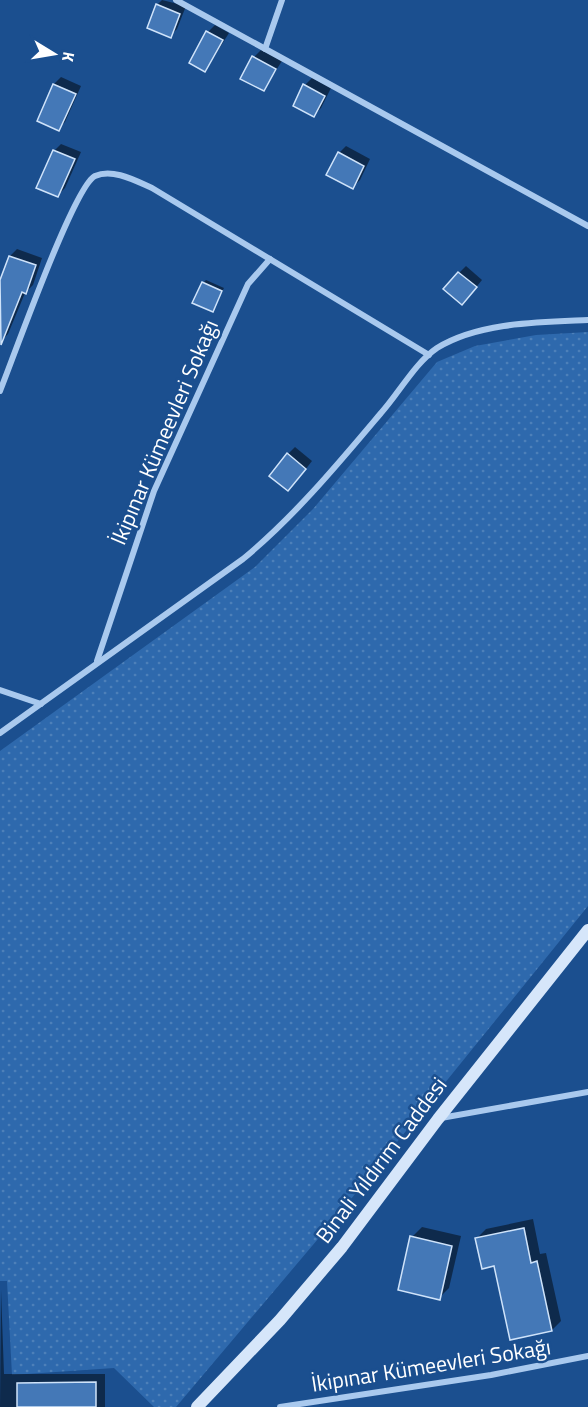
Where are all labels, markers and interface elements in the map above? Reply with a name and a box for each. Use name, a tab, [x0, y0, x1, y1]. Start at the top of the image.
north arrow	[24, 24, 84, 84]
text: K	[56, 50, 81, 64]
street label: İkipınar Kümeevleri Sokağı	[101, 314, 227, 550]
street label: Binali Yıldırım Caddesi	[307, 1070, 455, 1250]
street label: İkipınar Kümeevleri Sokağı	[309, 1329, 553, 1401]

